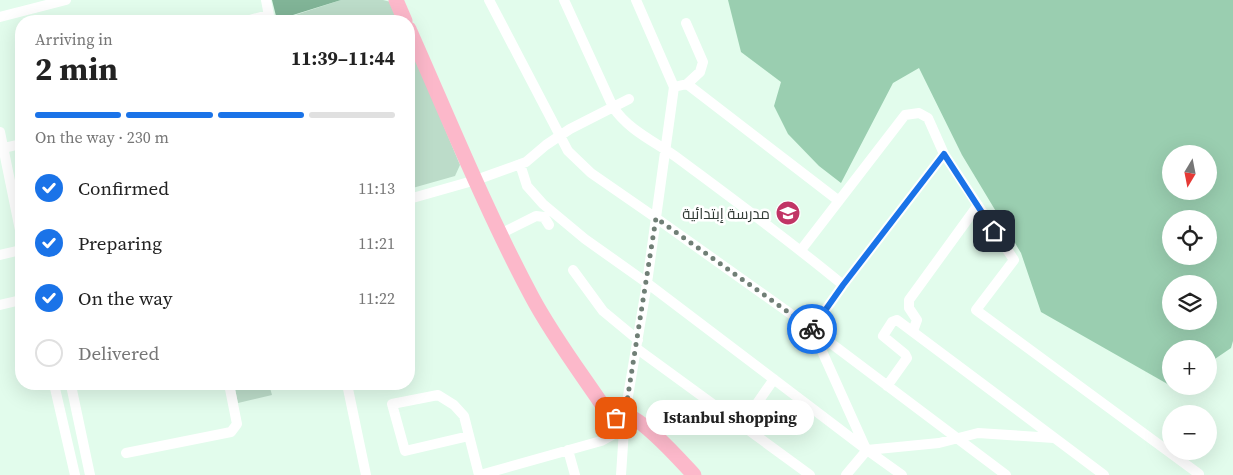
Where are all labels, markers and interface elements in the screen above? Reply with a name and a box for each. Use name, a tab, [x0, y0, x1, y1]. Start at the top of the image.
text: Arriving in	[35, 28, 113, 50]
text: 11:39–11:44	[291, 45, 395, 71]
text: 2 min	[35, 47, 118, 91]
text: On the way · 230 m	[35, 126, 169, 148]
north arrow	[1162, 145, 1218, 200]
map controls	[1162, 145, 1217, 460]
icon: check	[35, 174, 63, 202]
text: Confirmed	[78, 175, 169, 201]
text: 11:13	[358, 177, 395, 199]
school or university icon: مدرسة إبتدائية	[775, 200, 801, 226]
place label: مدرسة إبتدائية	[682, 203, 770, 224]
pin	[973, 210, 1015, 252]
button: locate	[1162, 210, 1217, 265]
icon: home	[980, 217, 1008, 245]
icon: check	[35, 229, 63, 257]
text: Preparing	[78, 230, 162, 256]
text: 11:21	[358, 232, 395, 254]
button: layers	[1162, 275, 1217, 330]
icon: check	[35, 284, 63, 312]
text: On the way	[78, 285, 173, 311]
text: 11:22	[358, 287, 395, 309]
courier	[787, 304, 837, 354]
icon: bike	[798, 315, 826, 343]
text: Delivered	[78, 340, 159, 366]
button: +	[1162, 340, 1217, 395]
pin	[595, 397, 637, 439]
callout: Istanbul shopping	[646, 400, 814, 436]
icon: bag	[602, 404, 630, 432]
button: −	[1162, 405, 1217, 460]
text: Istanbul shopping	[663, 406, 797, 428]

